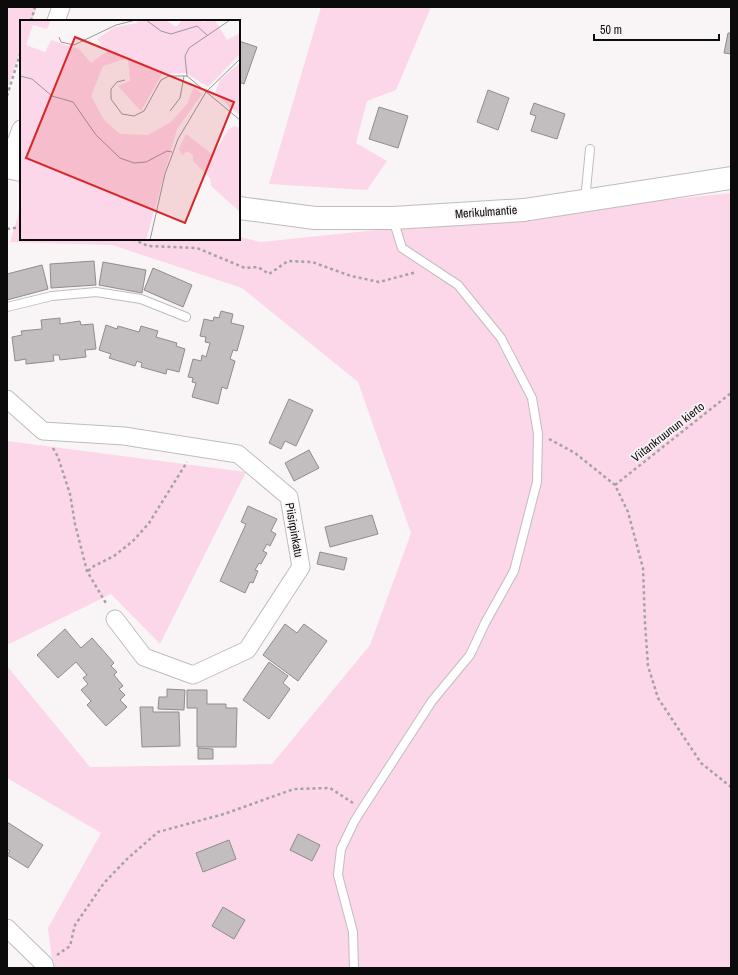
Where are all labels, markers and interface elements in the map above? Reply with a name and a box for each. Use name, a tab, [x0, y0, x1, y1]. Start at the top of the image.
scale bar	[594, 16, 719, 42]
inset map	[20, 20, 240, 240]
text: 50 m	[600, 22, 622, 38]
street label: Merikulmantie	[454, 202, 518, 222]
street label: Viitankruunun kierto	[628, 398, 708, 466]
street label: Piisirpinkatu	[281, 501, 307, 559]

